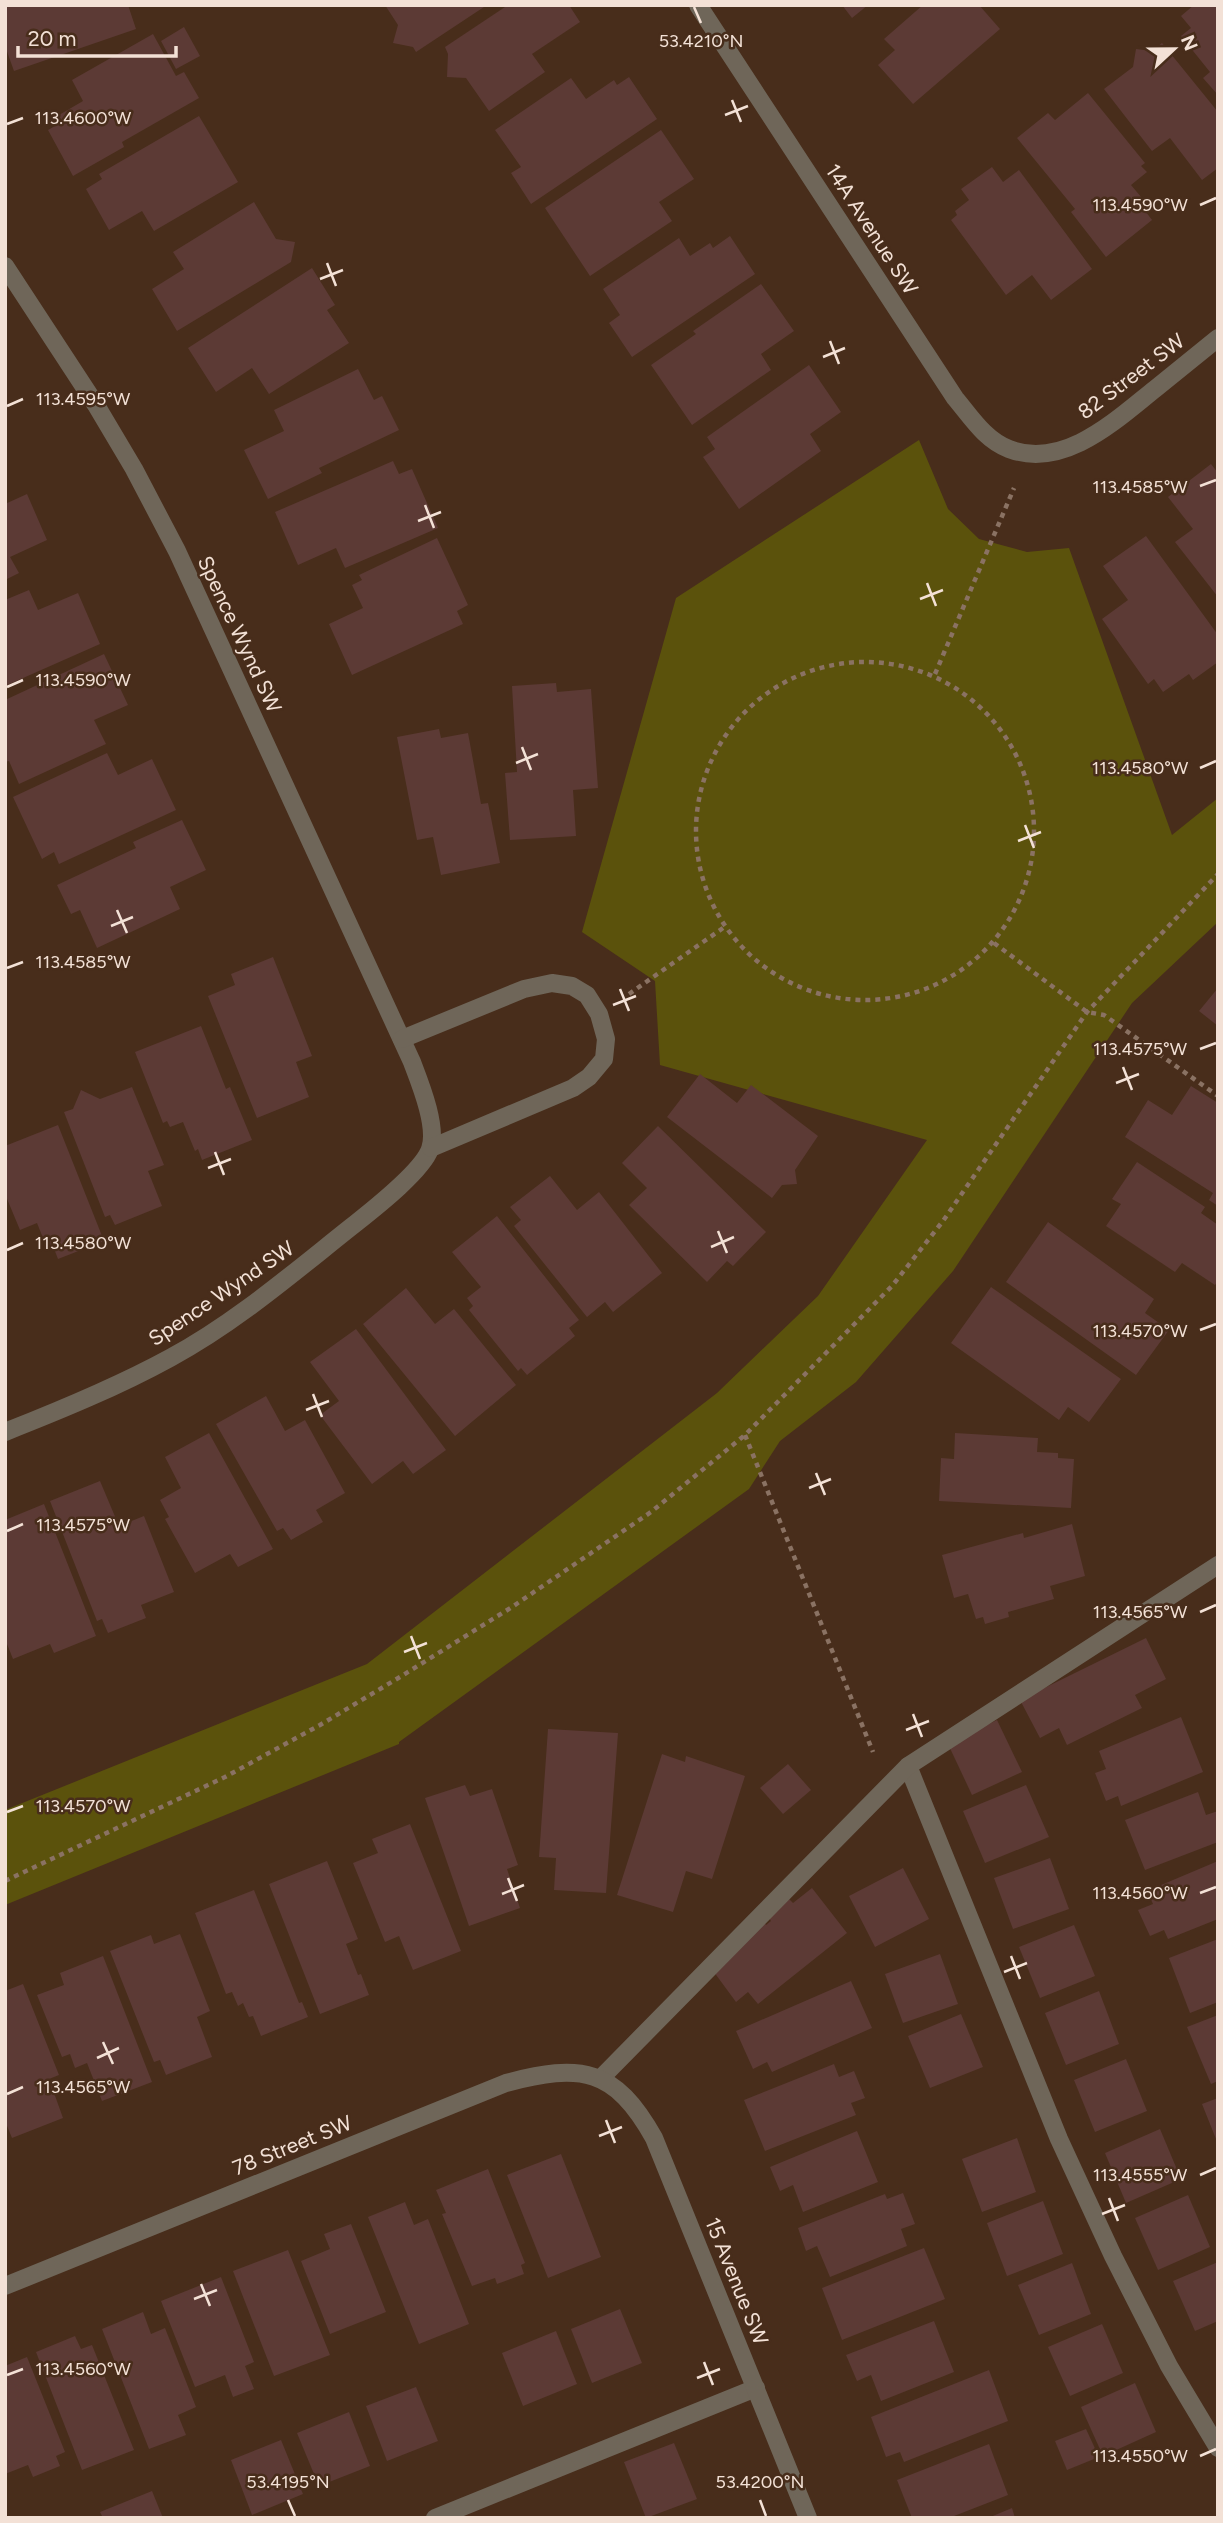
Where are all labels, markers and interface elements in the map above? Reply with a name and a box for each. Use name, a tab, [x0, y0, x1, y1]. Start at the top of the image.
scale bar	[18, 14, 175, 58]
north arrow	[1139, 14, 1209, 84]
text: 20 m	[28, 26, 76, 51]
text: 53.4210°N	[659, 30, 743, 52]
text: N	[1176, 32, 1203, 54]
text: 113.4600°W	[35, 107, 132, 129]
street label: 14A Avenue SW	[821, 159, 923, 299]
text: 113.4590°W	[1092, 194, 1189, 216]
street label: 82 Street SW	[1073, 328, 1189, 424]
text: 113.4595°W	[36, 388, 131, 410]
text: 113.4585°W	[1092, 476, 1188, 498]
street label: Spence Wynd SW	[193, 552, 287, 716]
text: 113.4590°W	[35, 669, 132, 691]
text: 113.4580°W	[1092, 757, 1189, 779]
text: 113.4585°W	[35, 951, 131, 973]
text: 113.4575°W	[1093, 1038, 1188, 1060]
text: 113.4580°W	[35, 1232, 132, 1254]
street label: Spence Wynd SW	[144, 1235, 298, 1351]
text: 113.4570°W	[1092, 1320, 1188, 1342]
text: 113.4575°W	[36, 1514, 131, 1536]
text: 113.4565°W	[1093, 1601, 1188, 1623]
text: 113.4570°W	[35, 1795, 131, 1817]
text: 113.4560°W	[1092, 1882, 1189, 1904]
text: 113.4565°W	[36, 2076, 131, 2098]
street label: 78 Street SW	[229, 2110, 355, 2180]
text: 113.4555°W	[1093, 2164, 1188, 2186]
street label: 15 Avenue SW	[700, 2214, 774, 2348]
text: 113.4560°W	[35, 2358, 132, 2380]
text: 113.4550°W	[1092, 2445, 1189, 2467]
text: 53.4195°N	[246, 2471, 330, 2493]
text: 53.4200°N	[716, 2471, 804, 2493]

